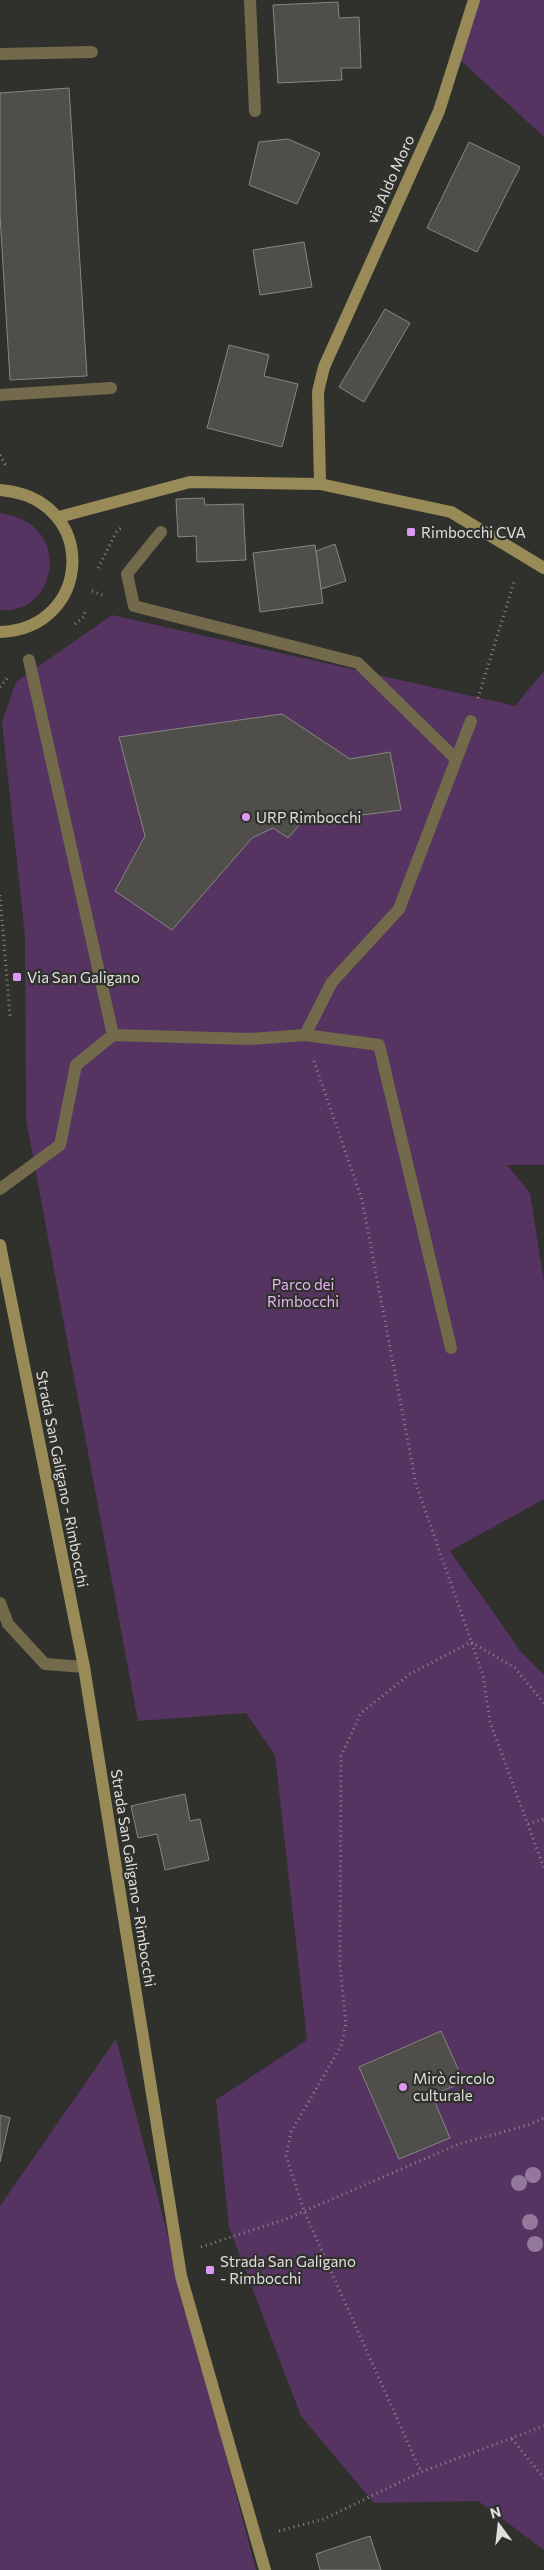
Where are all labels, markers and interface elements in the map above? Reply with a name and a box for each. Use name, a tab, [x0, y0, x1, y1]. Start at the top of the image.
street label: via Aldo Moro	[362, 132, 418, 226]
place label: Rimbocchi CVA	[421, 523, 526, 541]
marker: Rimbocchi CVA	[405, 526, 417, 538]
place label: URP Rimbocchi	[256, 808, 361, 826]
marker: URP Rimbocchi	[240, 811, 252, 823]
place label: Via San Galigano	[27, 968, 140, 986]
marker: Via San Galigano	[11, 971, 23, 983]
park label: Parco dei Rimbocchi	[267, 1275, 339, 1310]
street label: Strada San Galigano - Rimbocchi	[33, 1369, 93, 1589]
street label: Strada San Galigano - Rimbocchi	[108, 1768, 160, 1988]
place label: Mirò circolo culturale	[413, 2069, 495, 2104]
marker: Mirò circolo culturale	[397, 2081, 409, 2093]
place label: Strada San Galigano - Rimbocchi	[220, 2252, 356, 2287]
marker: Strada San Galigano - Rimbocchi	[204, 2264, 216, 2276]
north arrow	[474, 2500, 524, 2550]
text: N	[488, 2502, 503, 2522]

